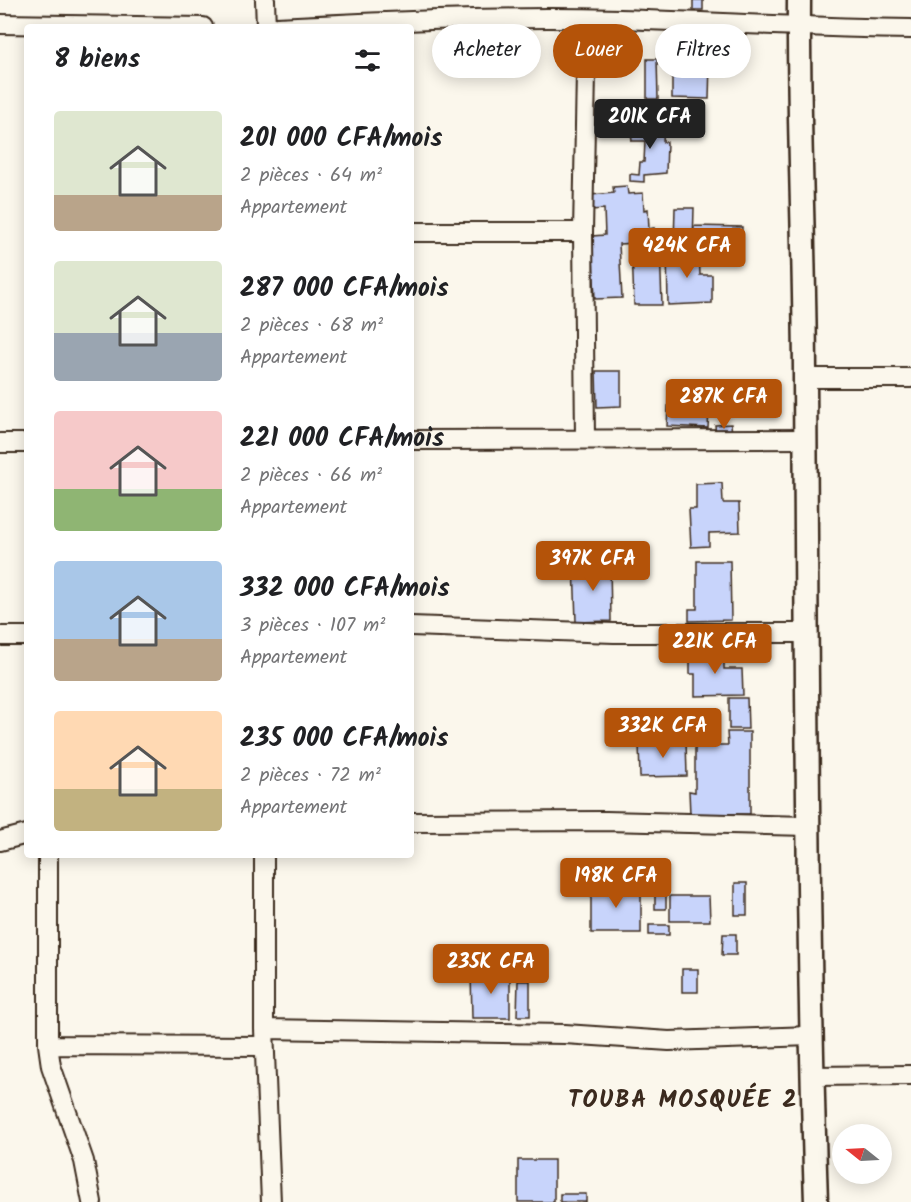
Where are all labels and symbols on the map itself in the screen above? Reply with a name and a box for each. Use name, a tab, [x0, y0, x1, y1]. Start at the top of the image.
pin: 201K CFA	[588, 99, 712, 150]
pin: 424K CFA	[625, 228, 749, 279]
pin: 287K CFA	[662, 379, 786, 430]
pin: 397K CFA	[531, 541, 655, 592]
pin: 221K CFA	[653, 624, 777, 675]
pin: 332K CFA	[601, 708, 725, 759]
pin: 198K CFA	[554, 858, 678, 909]
pin: 235K CFA	[429, 944, 553, 995]
district label: TOUBA MOSQUÉE 2	[568, 1081, 798, 1120]
north arrow	[832, 1124, 892, 1184]

